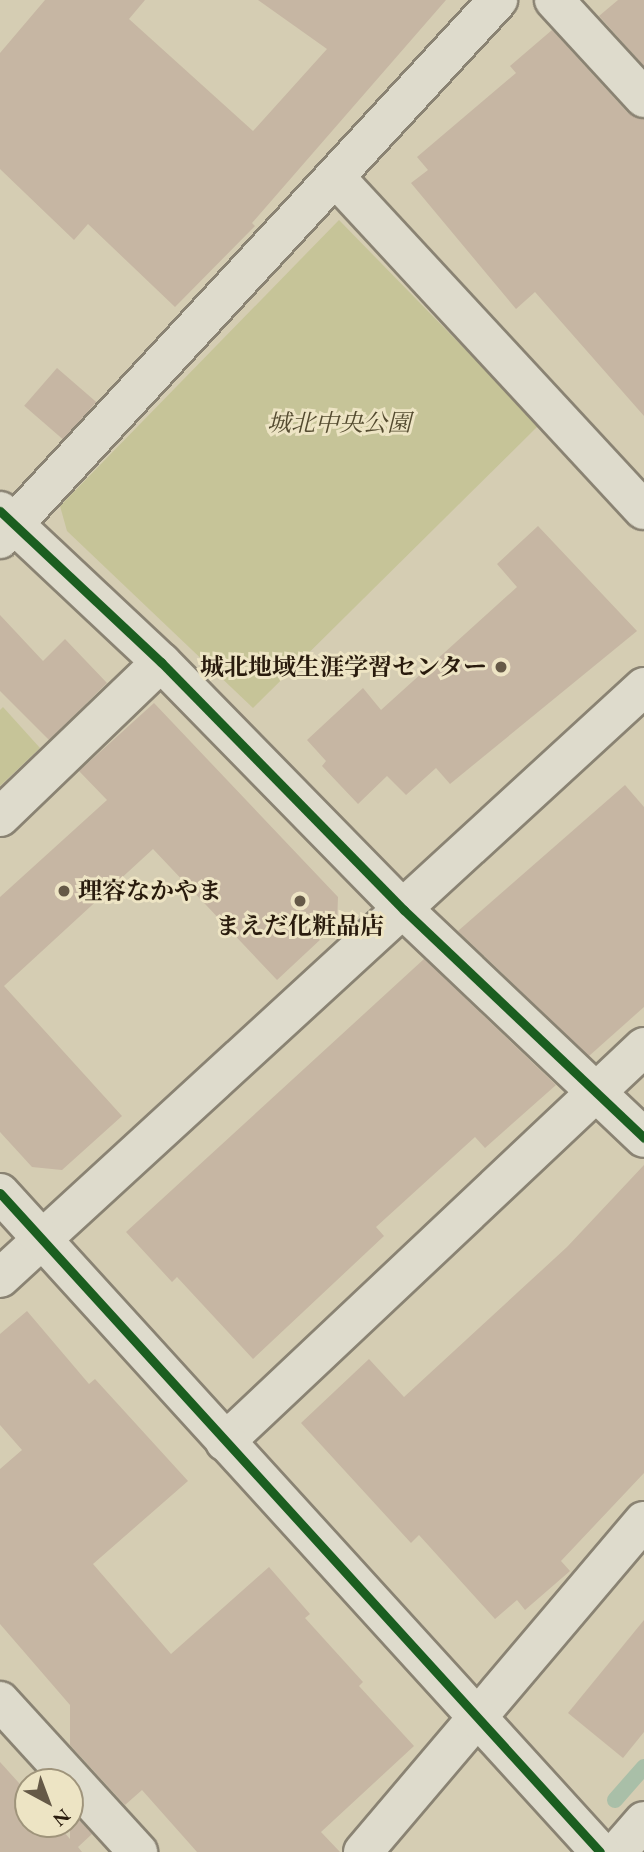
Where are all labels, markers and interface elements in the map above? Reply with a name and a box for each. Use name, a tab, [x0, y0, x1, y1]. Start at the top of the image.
park label: 城北中央公園	[267, 409, 411, 437]
place label: 城北地域生涯学習センター	[199, 653, 487, 681]
marker: 城北地域生涯学習センター	[493, 659, 509, 675]
place label: 理容なかやま	[78, 877, 222, 905]
marker: 理容なかやま	[56, 883, 72, 899]
marker: まえだ化粧品店	[292, 893, 308, 909]
place label: まえだ化粧品店	[216, 912, 384, 940]
north arrow	[14, 1768, 84, 1838]
text: N	[48, 1803, 76, 1832]

